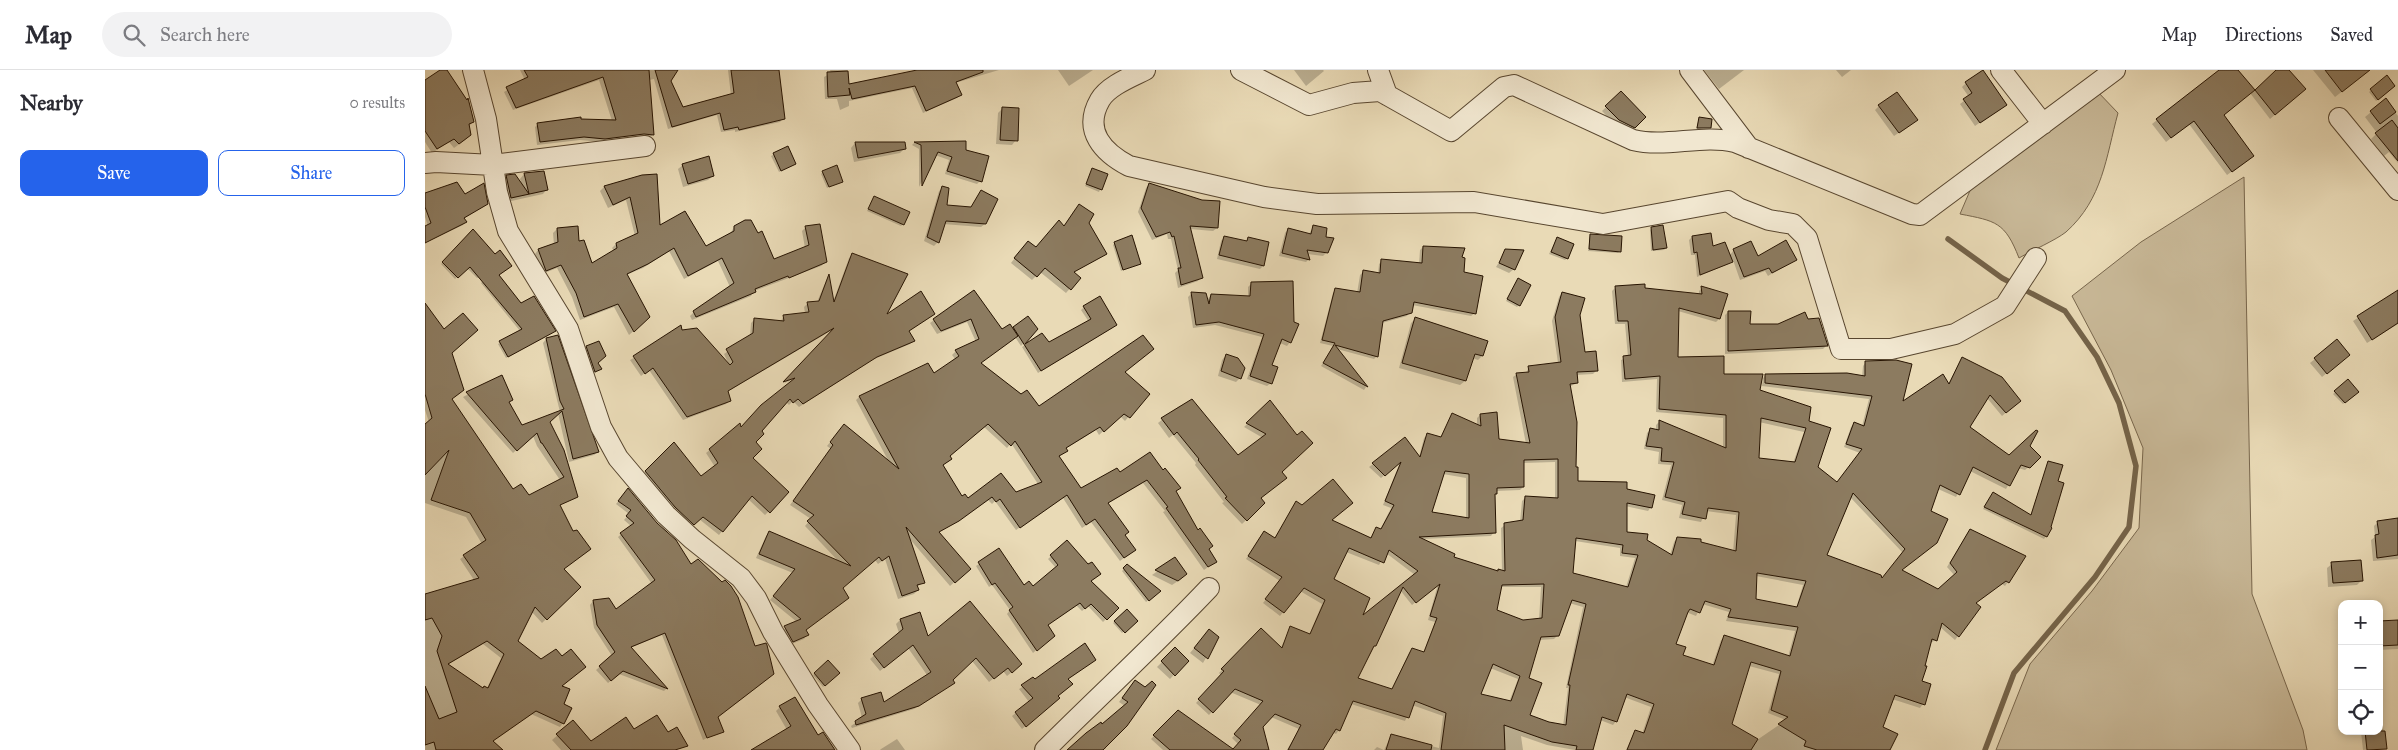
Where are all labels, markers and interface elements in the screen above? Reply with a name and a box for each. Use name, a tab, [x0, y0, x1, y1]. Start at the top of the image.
search box	[102, 12, 452, 57]
text: Map	[25, 20, 72, 50]
icon: search	[120, 21, 148, 49]
text: Search here	[160, 23, 250, 46]
text: Map	[2161, 24, 2197, 46]
text: Directions	[2225, 24, 2302, 46]
text: Saved	[2330, 24, 2373, 46]
text: Nearby	[20, 90, 83, 116]
text: 0 results	[350, 93, 405, 112]
button: Save	[20, 150, 208, 196]
button: Share	[218, 150, 405, 196]
map controls	[2338, 600, 2383, 735]
button: +	[2338, 600, 2383, 645]
button: −	[2338, 645, 2383, 690]
button: locate	[2338, 690, 2383, 735]

